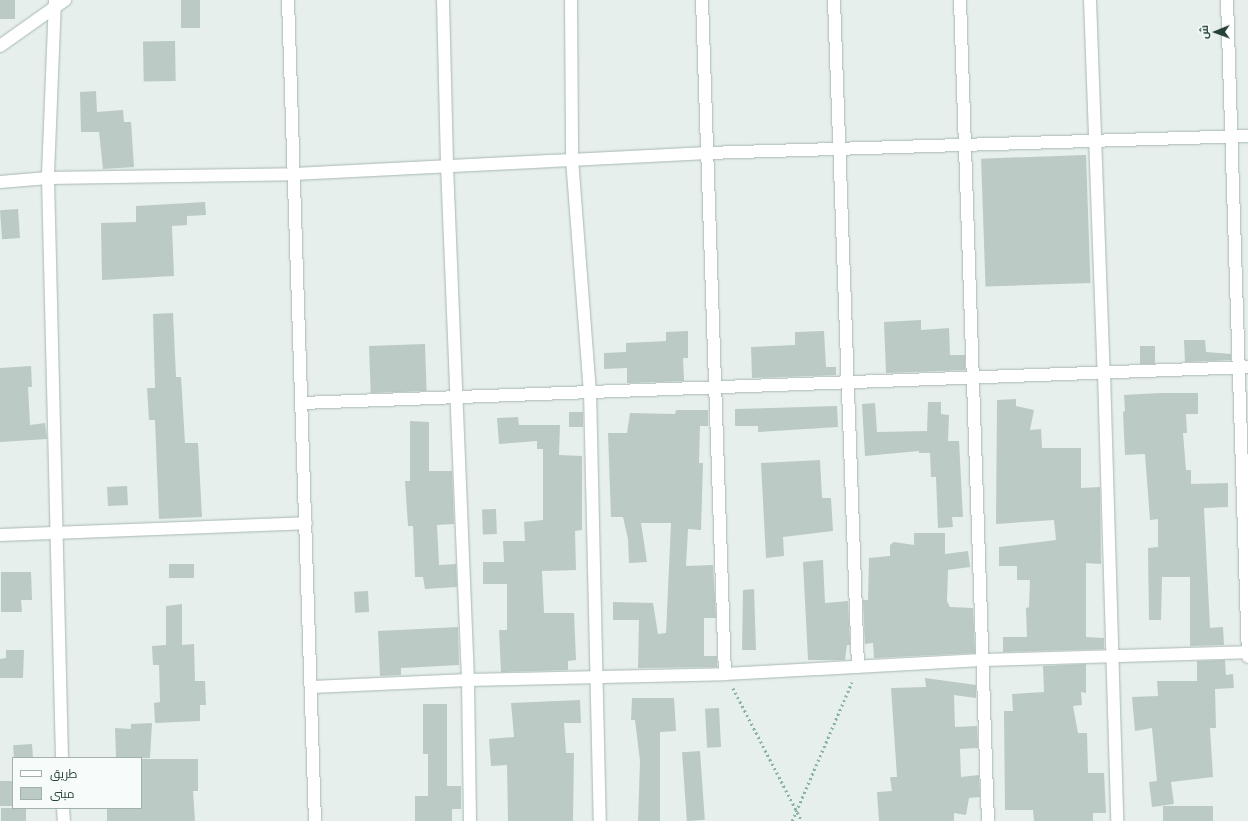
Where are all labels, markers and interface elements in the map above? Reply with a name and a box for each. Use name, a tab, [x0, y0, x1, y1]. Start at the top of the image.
north arrow	[1196, 12, 1236, 52]
text: ش	[1196, 25, 1211, 39]
legend	[12, 757, 142, 809]
text: طريق	[50, 765, 77, 782]
text: مبنى	[50, 785, 75, 802]

